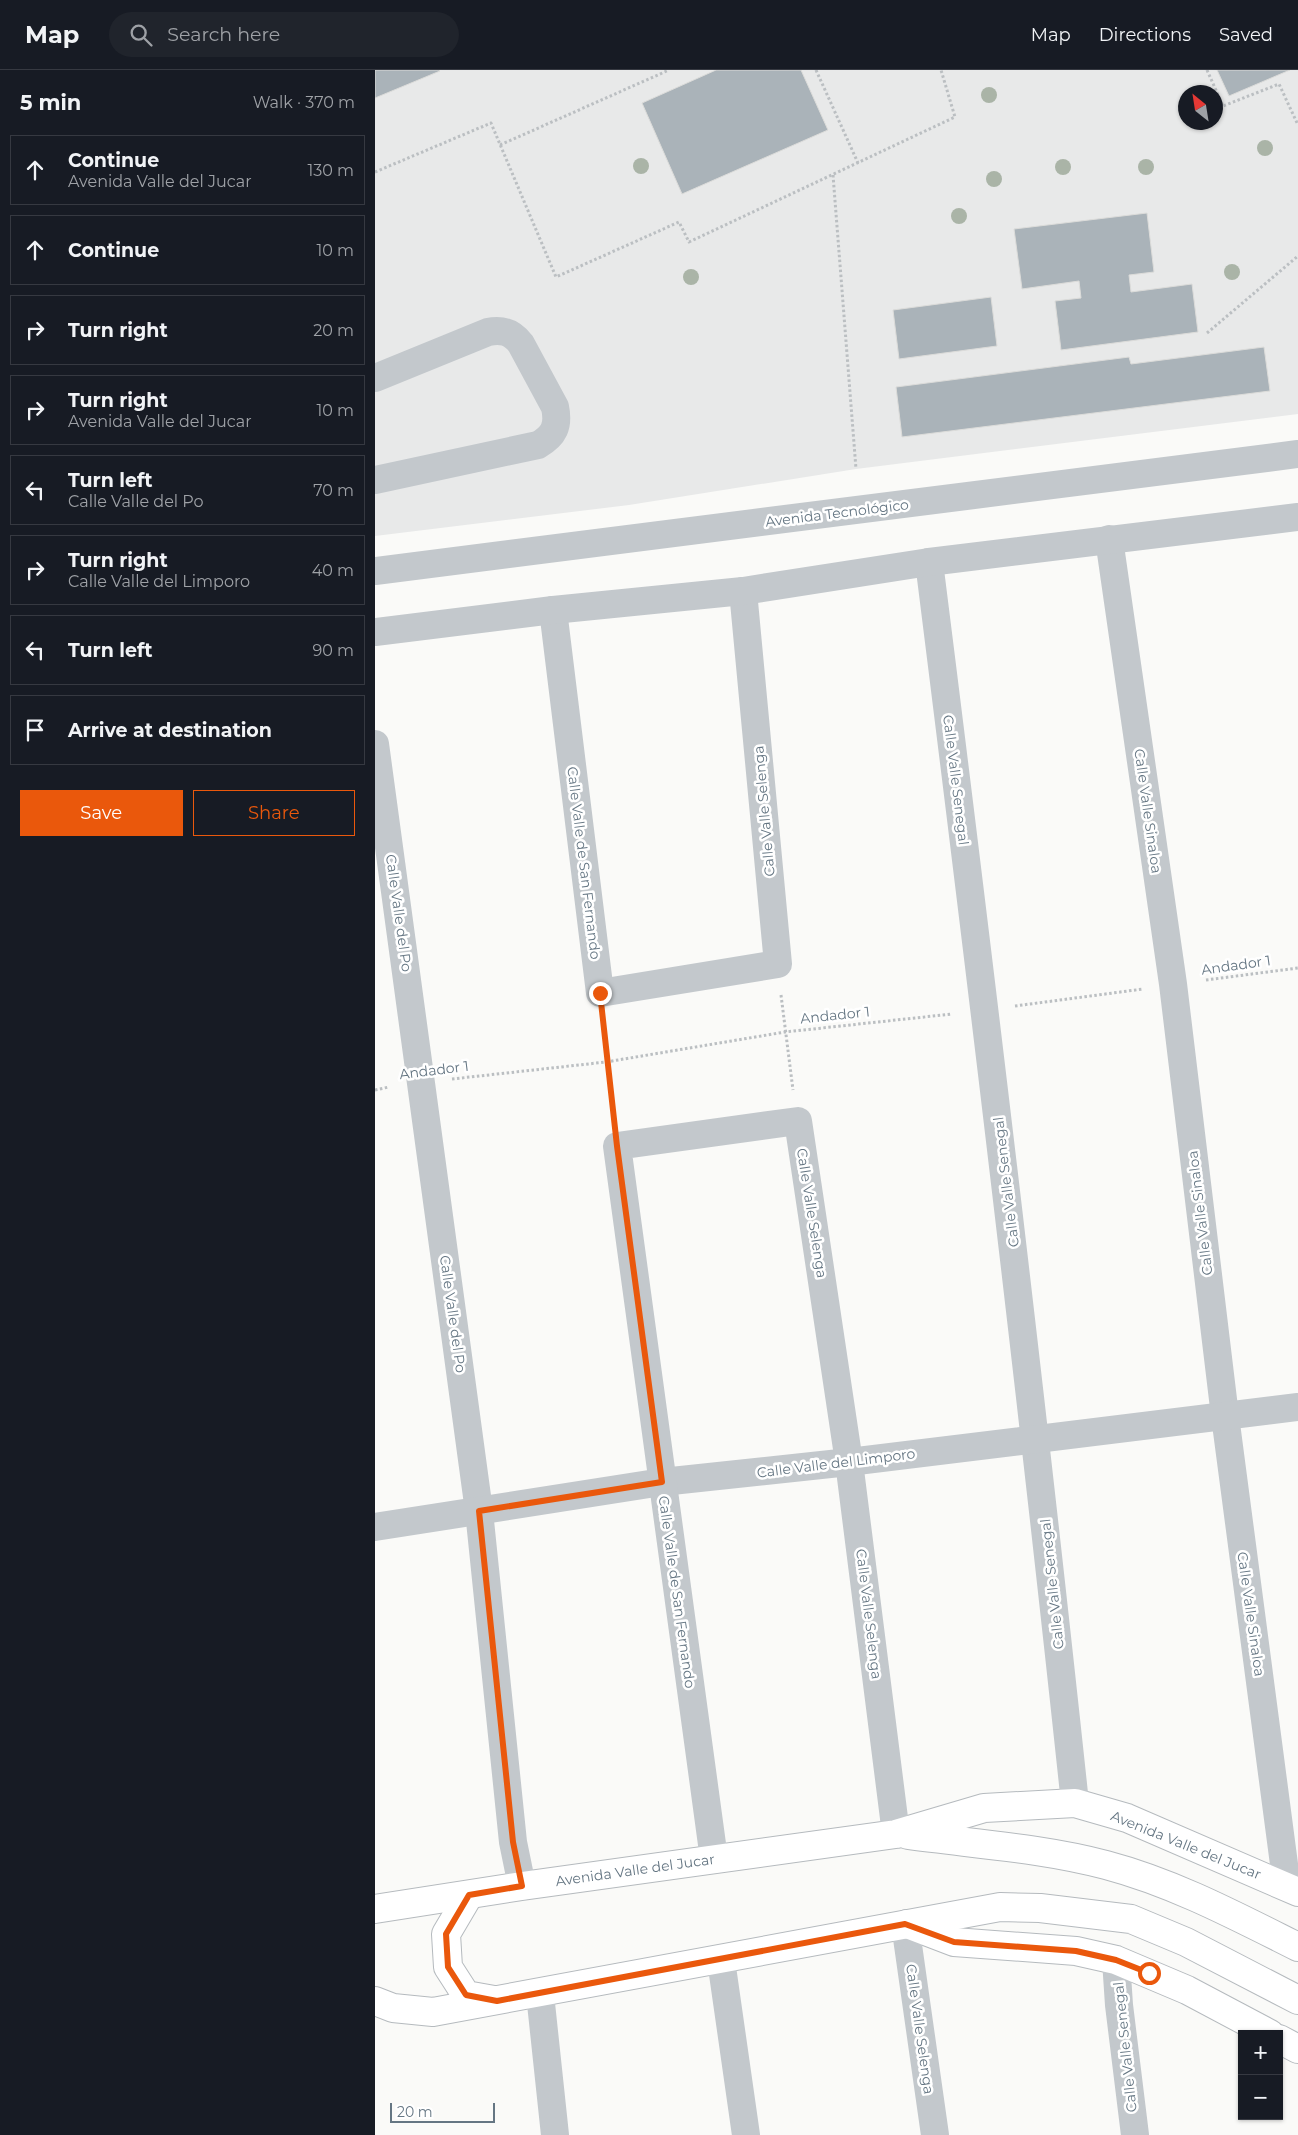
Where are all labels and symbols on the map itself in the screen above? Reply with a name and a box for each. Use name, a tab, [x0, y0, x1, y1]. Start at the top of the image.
north arrow	[1178, 85, 1223, 130]
street label: Avenida Tecnológico	[764, 495, 910, 531]
street label: Calle Valle Senegal	[939, 714, 973, 846]
street label: Calle Valle Selenga	[749, 745, 779, 877]
street label: Calle Valle Sinaloa	[1130, 748, 1166, 874]
street label: Calle Valle de San Fernando	[563, 765, 605, 961]
street label: Calle Valle del Po	[382, 853, 416, 973]
street label: Andador 1	[1200, 951, 1272, 979]
route end	[589, 982, 612, 1005]
street label: Andador 1	[799, 1002, 871, 1028]
street label: Andador 1	[398, 1057, 470, 1083]
street label: Calle Valle Senegal	[989, 1116, 1023, 1248]
street label: Calle Valle Selenga	[793, 1147, 831, 1279]
street label: Calle Valle Sinaloa	[1183, 1150, 1217, 1276]
street label: Calle Valle del Po	[436, 1254, 470, 1374]
street label: Calle Valle del Limporo	[756, 1444, 916, 1482]
street label: Calle Valle de San Fernando	[655, 1495, 699, 1690]
street label: Calle Valle Senegal	[1036, 1518, 1068, 1650]
street label: Calle Valle Selenga	[852, 1548, 886, 1680]
street label: Calle Valle Sinaloa	[1233, 1551, 1269, 1677]
street label: Avenida Valle del Jucar	[1108, 1807, 1264, 1884]
street label: Avenida Valle del Jucar	[554, 1850, 716, 1890]
route start	[1138, 1962, 1161, 1985]
street label: Calle Valle Selenga	[902, 1963, 938, 2095]
street label: Calle Valle Senegal	[1109, 1981, 1141, 2113]
scale bar	[390, 2100, 495, 2123]

